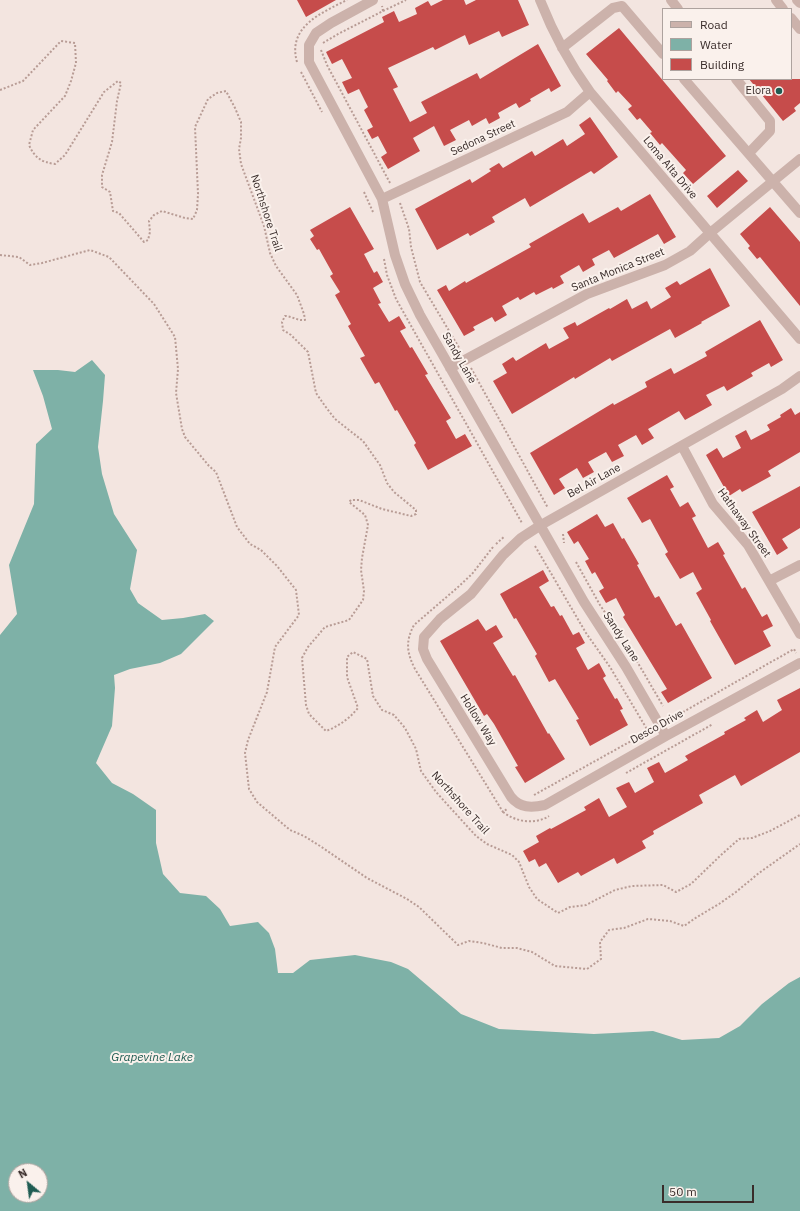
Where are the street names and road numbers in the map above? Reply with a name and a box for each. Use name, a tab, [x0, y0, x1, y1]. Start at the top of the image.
street label: Sedona Street	[449, 117, 517, 159]
street label: Loma Alta Drive	[640, 134, 700, 202]
street label: Northshore Trail	[247, 173, 285, 253]
street label: Santa Monica Street	[570, 245, 666, 295]
street label: Sandy Lane	[439, 330, 479, 386]
street label: Bel Air Lane	[565, 461, 623, 501]
street label: Hathaway Street	[715, 486, 773, 560]
street label: Sandy Lane	[600, 610, 642, 664]
street label: Hollow Way	[457, 692, 499, 748]
street label: Desco Drive	[628, 707, 686, 747]
street label: Northshore Trail	[428, 769, 492, 837]

